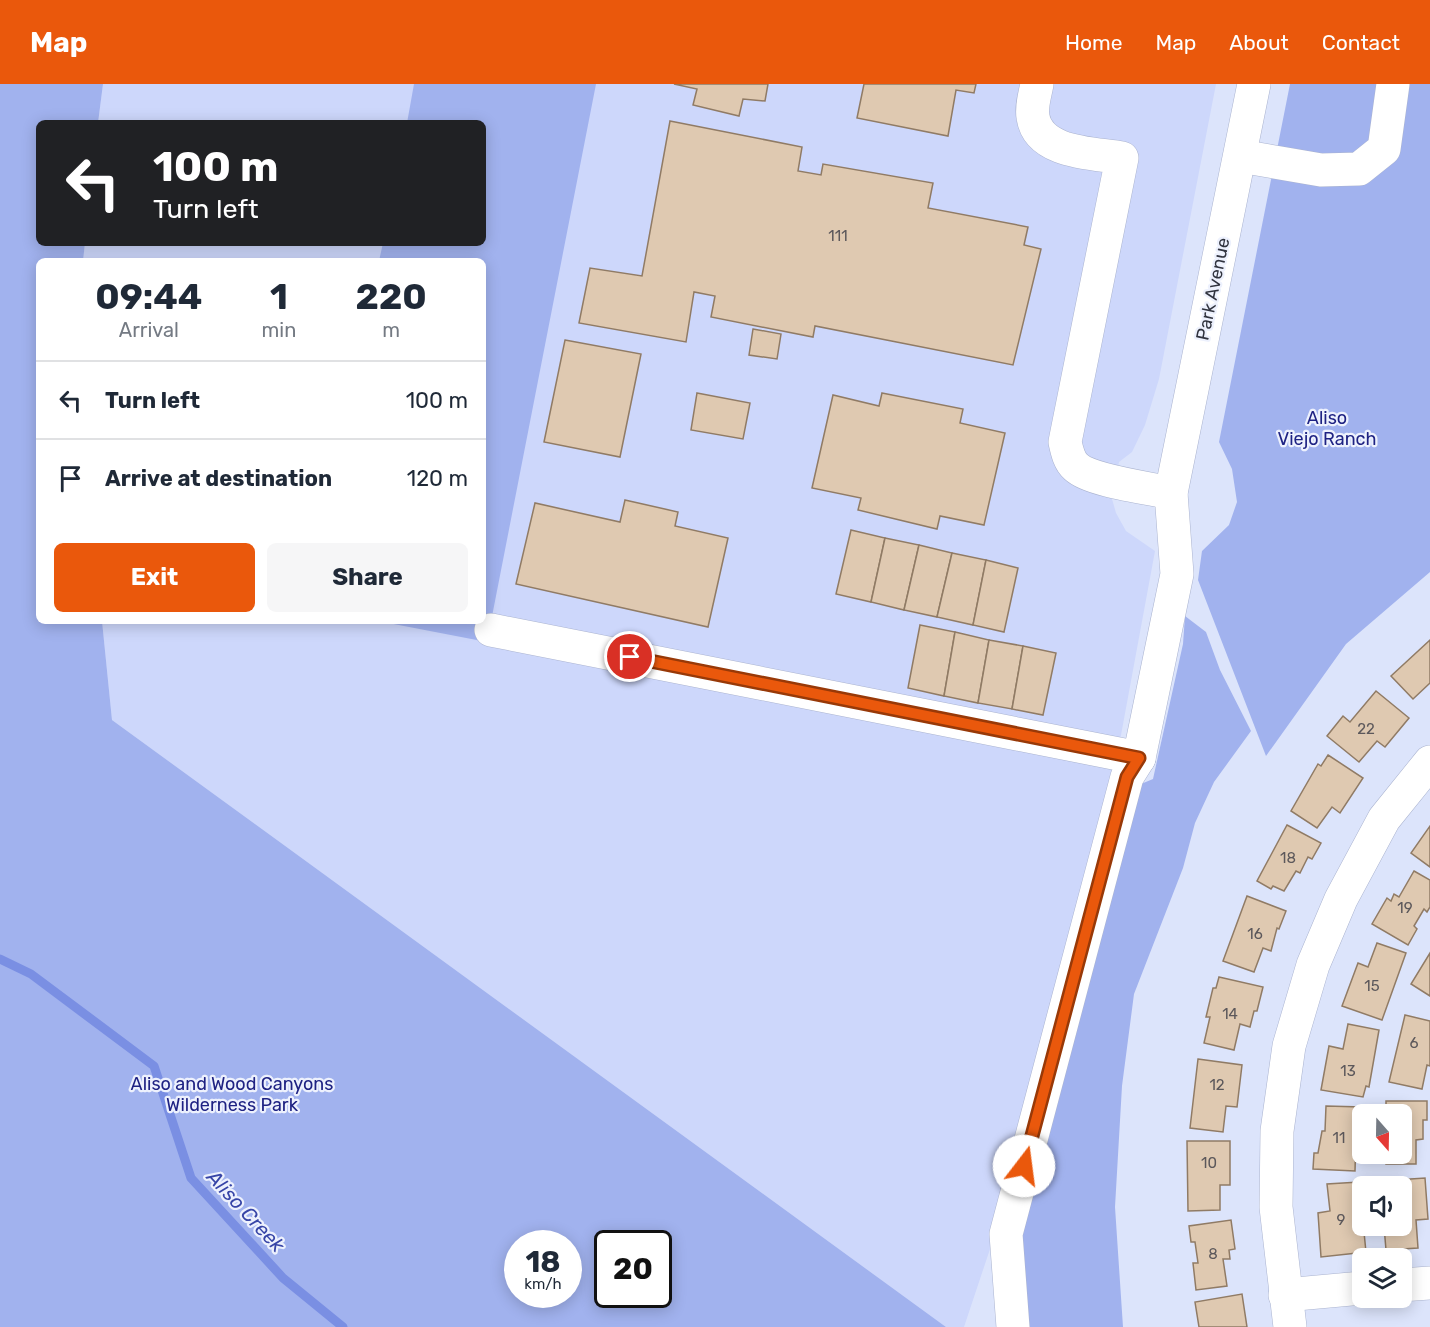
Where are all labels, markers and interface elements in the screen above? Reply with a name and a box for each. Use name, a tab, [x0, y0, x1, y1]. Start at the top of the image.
text: Map	[30, 26, 87, 59]
text: Home	[1065, 30, 1122, 55]
text: Map	[1155, 30, 1196, 55]
text: About	[1229, 30, 1289, 55]
text: Contact	[1322, 30, 1400, 55]
text: 100 m	[153, 142, 278, 192]
icon: left	[54, 144, 132, 222]
text: Turn left	[153, 193, 258, 225]
house number: 111	[828, 227, 848, 245]
street label: Park Avenue	[1191, 236, 1235, 342]
text: 09:44	[95, 275, 202, 318]
text: 1	[270, 275, 288, 318]
text: 220	[356, 275, 427, 318]
text: Arrival	[119, 318, 179, 342]
text: min	[262, 318, 296, 342]
text: m	[382, 318, 400, 342]
icon: left	[54, 384, 87, 417]
text: Turn left	[105, 387, 200, 414]
text: 100 m	[406, 387, 468, 414]
park label: Aliso Viejo Ranch	[1277, 407, 1377, 450]
icon: arrive	[54, 462, 87, 495]
text: Arrive at destination	[105, 465, 332, 492]
text: 120 m	[407, 465, 468, 492]
button: Exit	[54, 543, 255, 612]
button: Share	[267, 543, 468, 612]
pin	[604, 631, 655, 682]
icon: arrive	[613, 640, 646, 673]
house number: 22	[1357, 720, 1375, 738]
house number: 18	[1280, 849, 1296, 867]
house number: 19	[1397, 899, 1413, 917]
house number: 16	[1247, 925, 1263, 943]
house number: 15	[1364, 977, 1380, 995]
house number: 14	[1222, 1005, 1238, 1023]
house number: 6	[1409, 1034, 1419, 1052]
house number: 13	[1340, 1062, 1356, 1080]
park label: Aliso and Wood Canyons Wilderness Park	[131, 1073, 333, 1116]
house number: 12	[1209, 1076, 1225, 1094]
north arrow	[1352, 1104, 1412, 1164]
map controls	[1352, 1104, 1412, 1308]
house number: 11	[1333, 1129, 1345, 1147]
position arrow	[992, 1134, 1056, 1198]
house number: 10	[1201, 1154, 1217, 1172]
water label: Aliso Creek	[201, 1164, 290, 1257]
button: sound	[1352, 1176, 1412, 1236]
house number: 9	[1337, 1211, 1346, 1229]
speed limit sign: 20	[594, 1230, 672, 1308]
text: 18	[525, 1244, 561, 1280]
house number: 8	[1208, 1245, 1218, 1263]
button: layers	[1352, 1248, 1412, 1308]
text: km/h	[524, 1275, 562, 1293]

